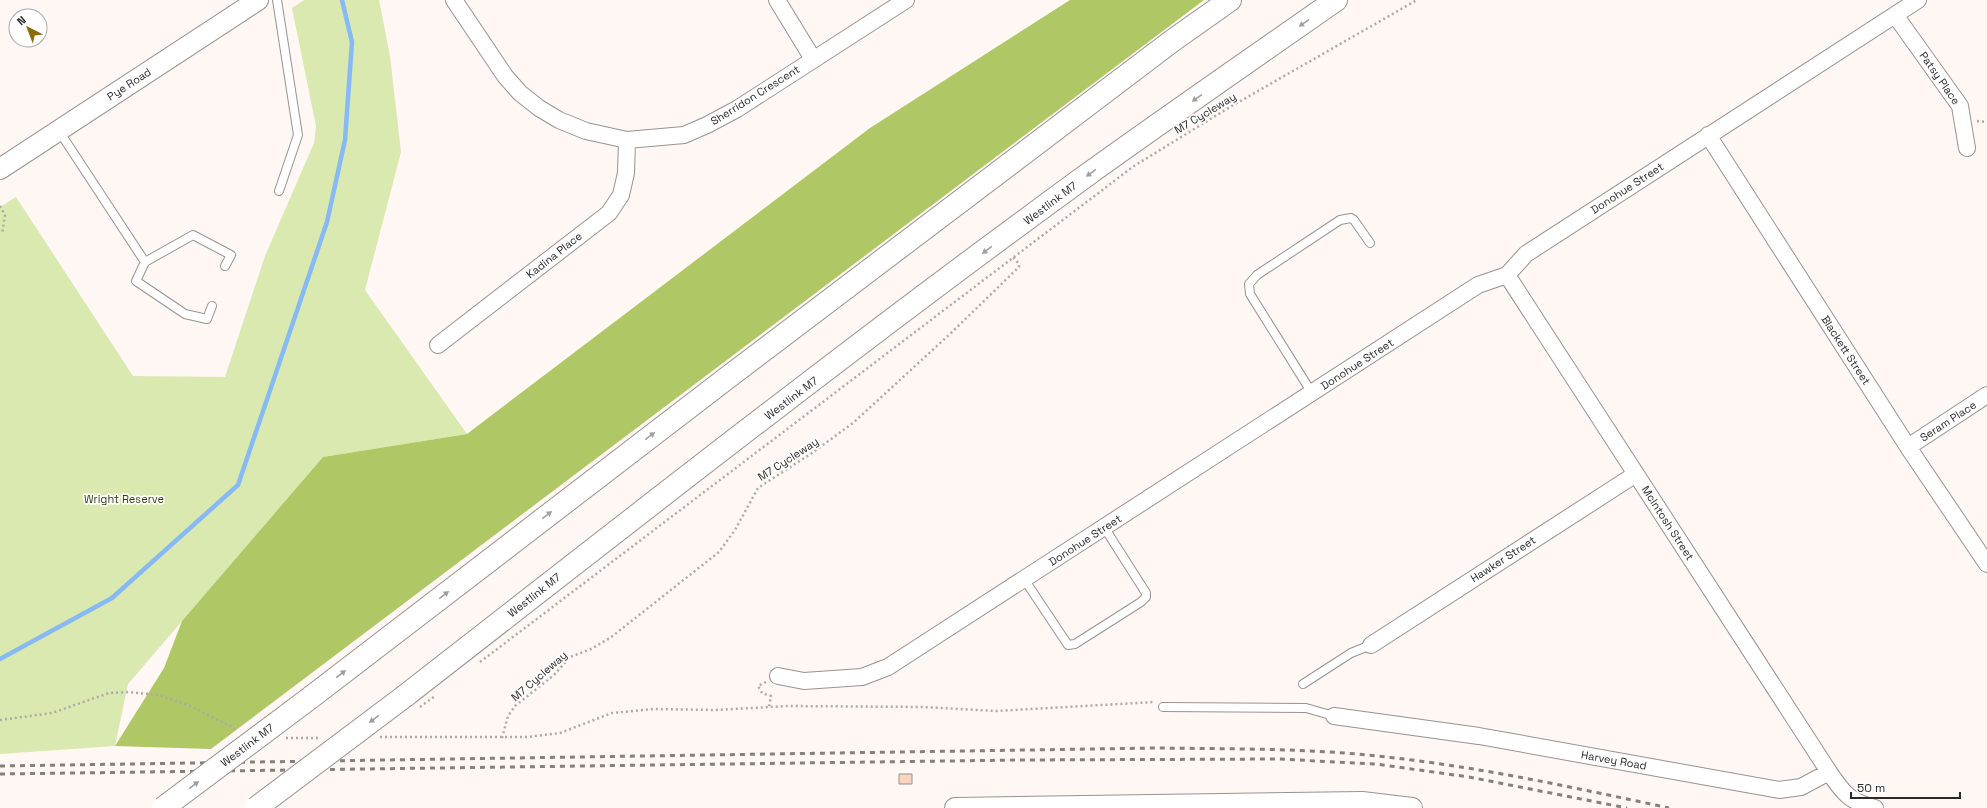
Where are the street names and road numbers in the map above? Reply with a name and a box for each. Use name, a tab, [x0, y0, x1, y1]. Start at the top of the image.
street label: Patsy Place	[1917, 49, 1963, 107]
street label: Sherridon Crescent	[708, 62, 802, 128]
street label: Pye Road	[104, 65, 154, 103]
street label: M7 Cycleway	[1172, 89, 1238, 137]
street label: Donohue Street	[1588, 159, 1666, 217]
street label: Westlink M7	[1020, 178, 1080, 228]
street label: Kadina Place	[523, 229, 585, 281]
street label: Blackett Street	[1818, 313, 1874, 387]
street label: Donohue Street	[1318, 335, 1396, 393]
street label: Westlink M7	[761, 373, 821, 423]
street label: Seram Place	[1917, 398, 1979, 444]
street label: M7 Cycleway	[755, 434, 821, 484]
street label: McIntosh Street	[1639, 483, 1697, 563]
street label: Donohue Street	[1046, 511, 1124, 569]
street label: Hawker Street	[1468, 533, 1538, 585]
street label: Westlink M7	[505, 570, 563, 620]
street label: M7 Cycleway	[508, 648, 570, 704]
street label: Westlink M7	[217, 720, 277, 770]
street label: Harvey Road	[1580, 747, 1648, 773]

